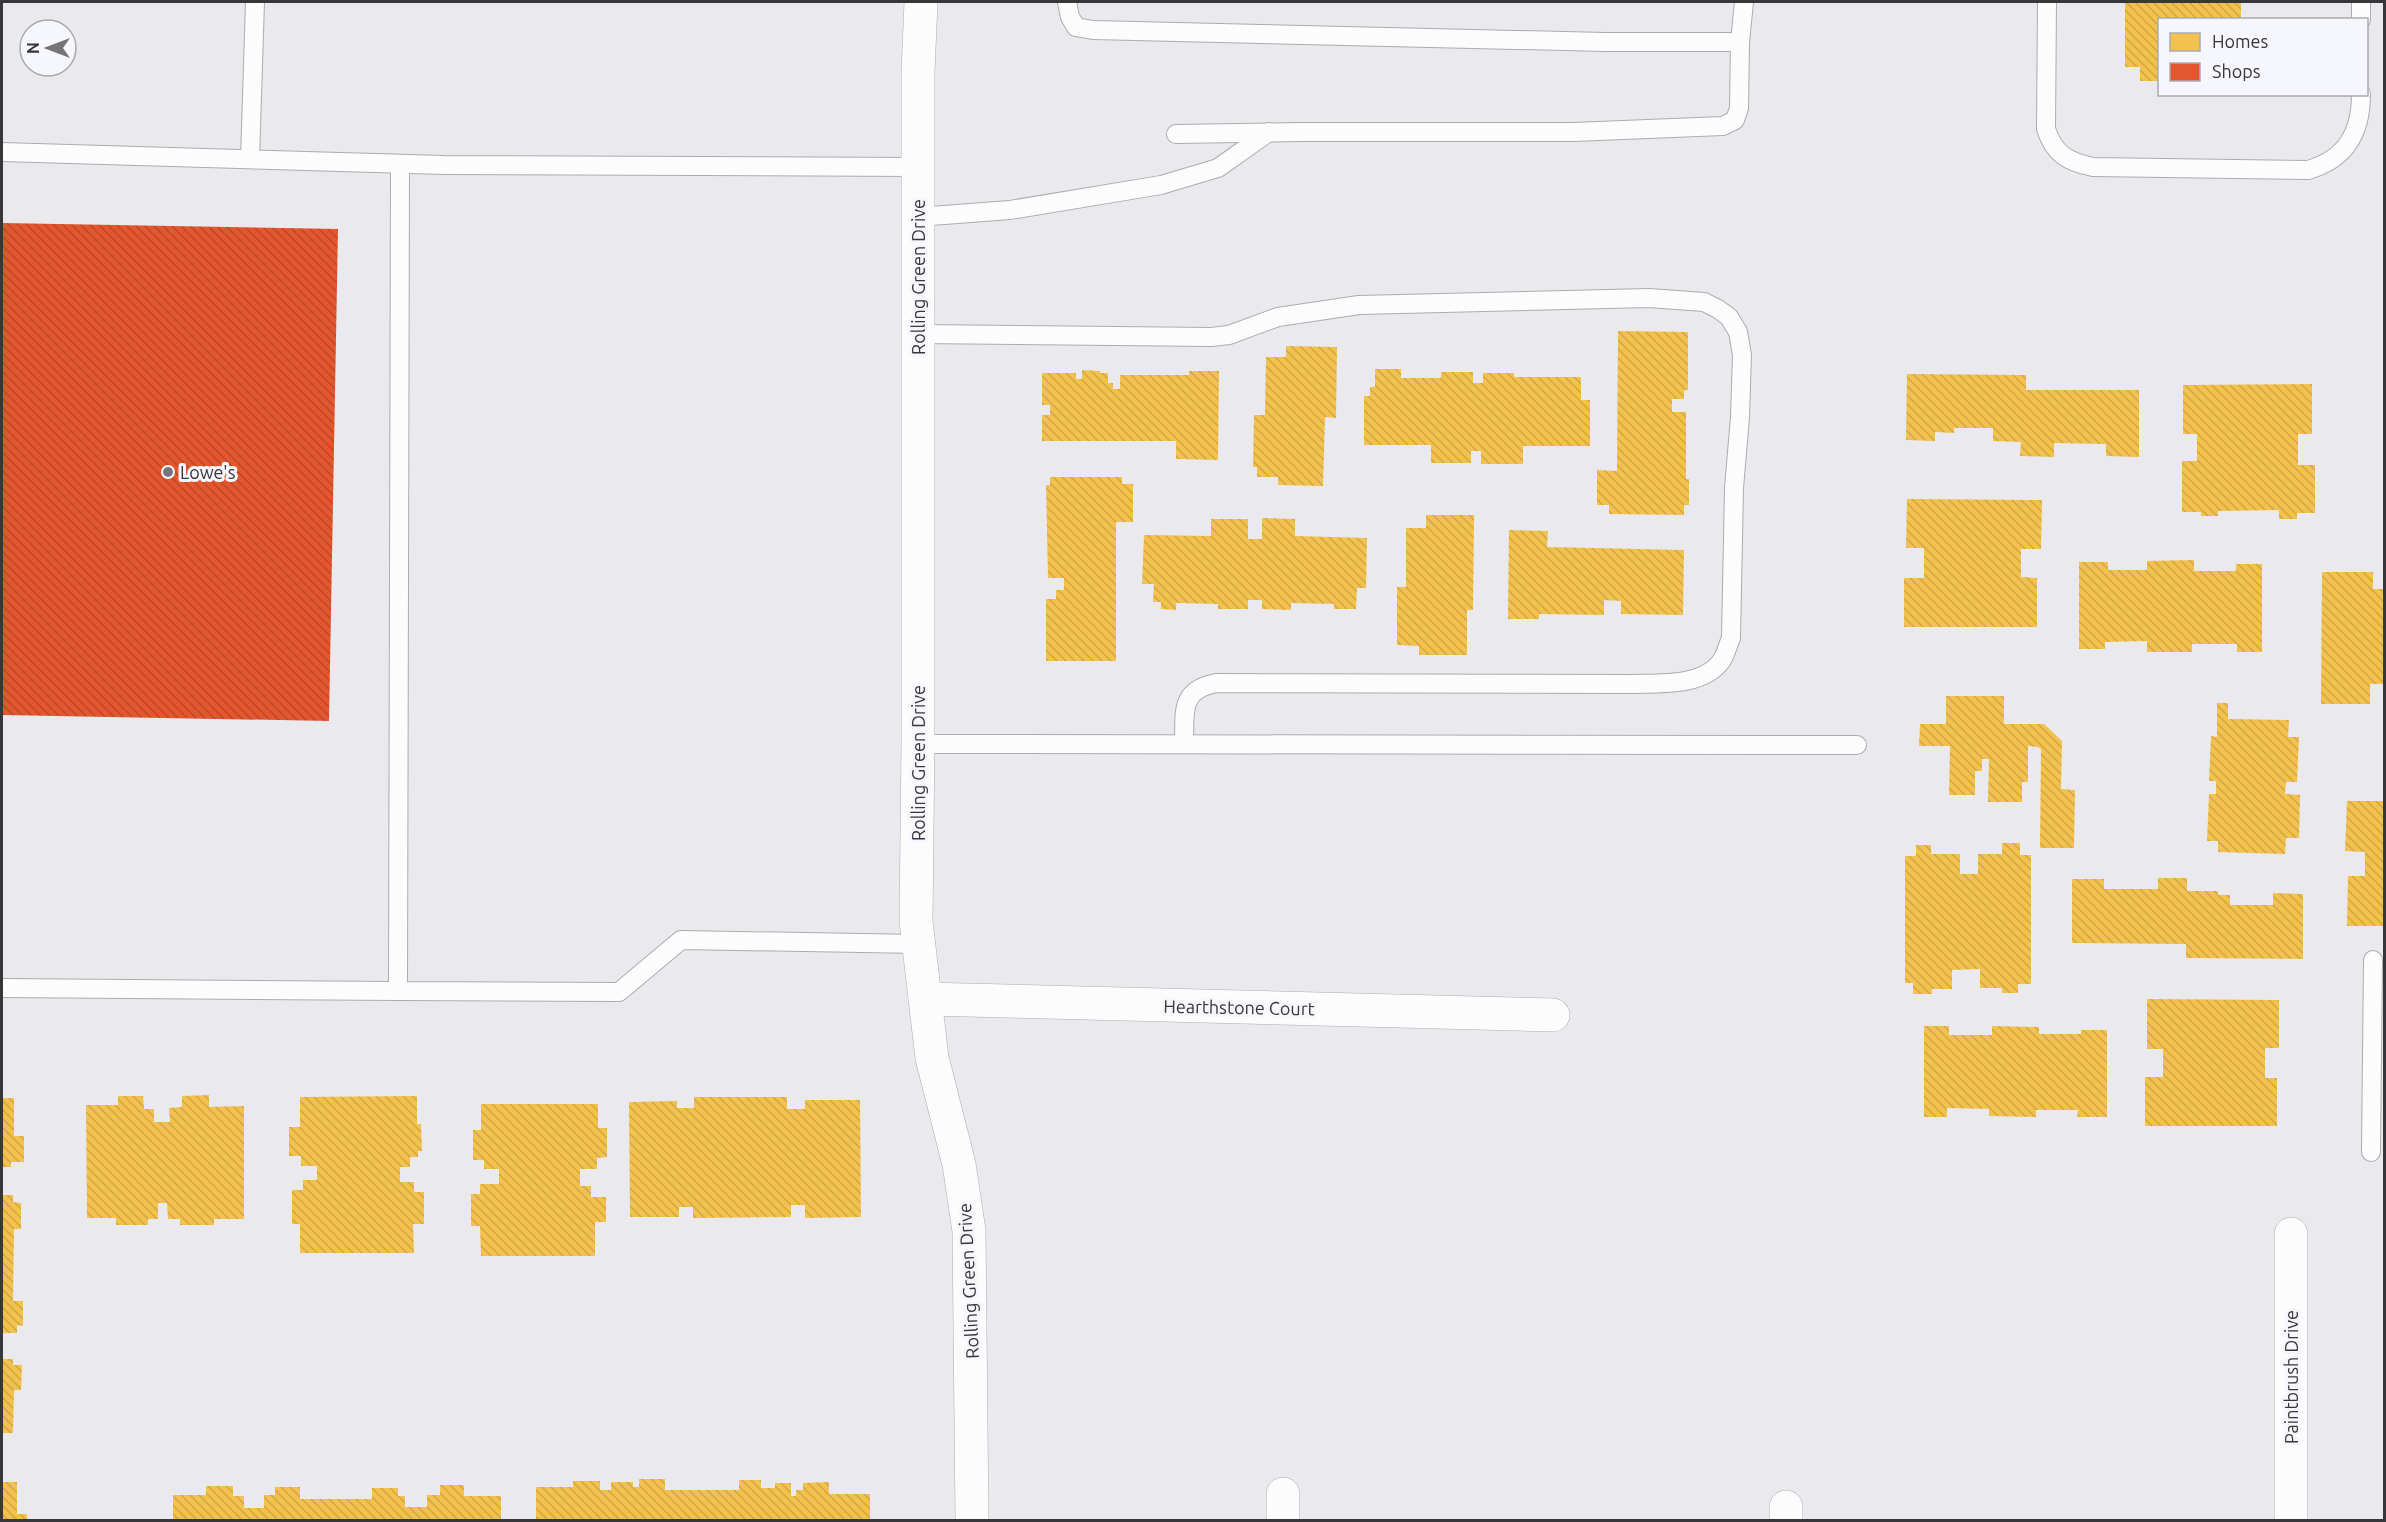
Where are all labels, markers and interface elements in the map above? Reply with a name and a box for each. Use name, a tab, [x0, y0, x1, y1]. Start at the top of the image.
north arrow	[18, 18, 78, 78]
legend	[2158, 18, 2368, 96]
text: Homes	[2212, 31, 2269, 51]
text: N	[24, 42, 42, 54]
text: Shops	[2212, 61, 2261, 81]
street label: Rolling Green Drive	[908, 199, 928, 355]
place label: Lowe's	[180, 462, 236, 482]
marker: Lowe's	[161, 465, 175, 479]
street label: Rolling Green Drive	[908, 685, 928, 841]
street label: Hearthstone Court	[1163, 996, 1315, 1018]
street label: Rolling Green Drive	[954, 1203, 982, 1359]
street label: Paintbrush Drive	[2281, 1310, 2301, 1444]

